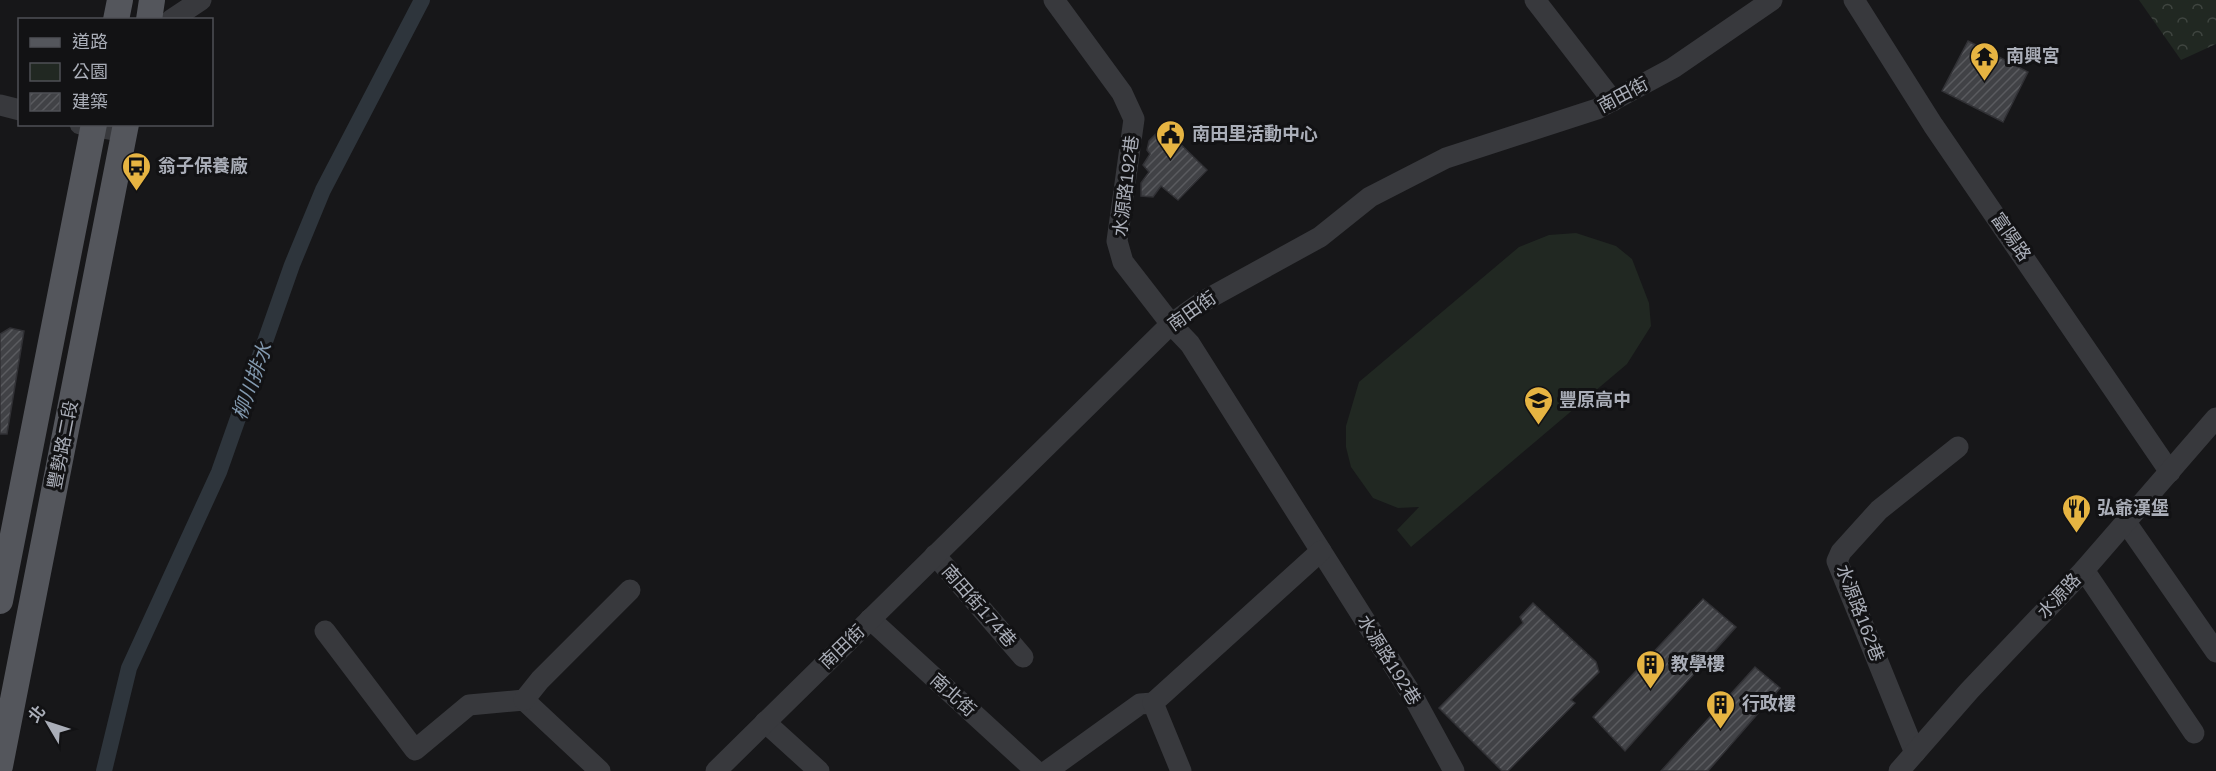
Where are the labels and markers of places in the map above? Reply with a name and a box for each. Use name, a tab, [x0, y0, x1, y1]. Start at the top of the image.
temple icon: 南興宮	[1969, 40, 2001, 82]
place label: 南興宮	[2006, 46, 2060, 66]
public building icon: 南田里活動中心	[1155, 118, 1187, 160]
place label: 南田里活動中心	[1192, 124, 1318, 144]
bus stop icon: 翁子保養廠	[121, 150, 153, 192]
place label: 翁子保養廠	[158, 156, 248, 176]
school or university icon: 豐原高中	[1522, 384, 1554, 426]
place label: 豐原高中	[1559, 390, 1631, 410]
restaurant icon: 弘爺漢堡	[2060, 492, 2092, 534]
place label: 弘爺漢堡	[2097, 498, 2169, 518]
building icon: 教學樓	[1634, 648, 1666, 690]
place label: 教學樓	[1671, 654, 1725, 674]
building icon: 行政樓	[1705, 688, 1737, 730]
place label: 行政樓	[1742, 693, 1796, 714]

